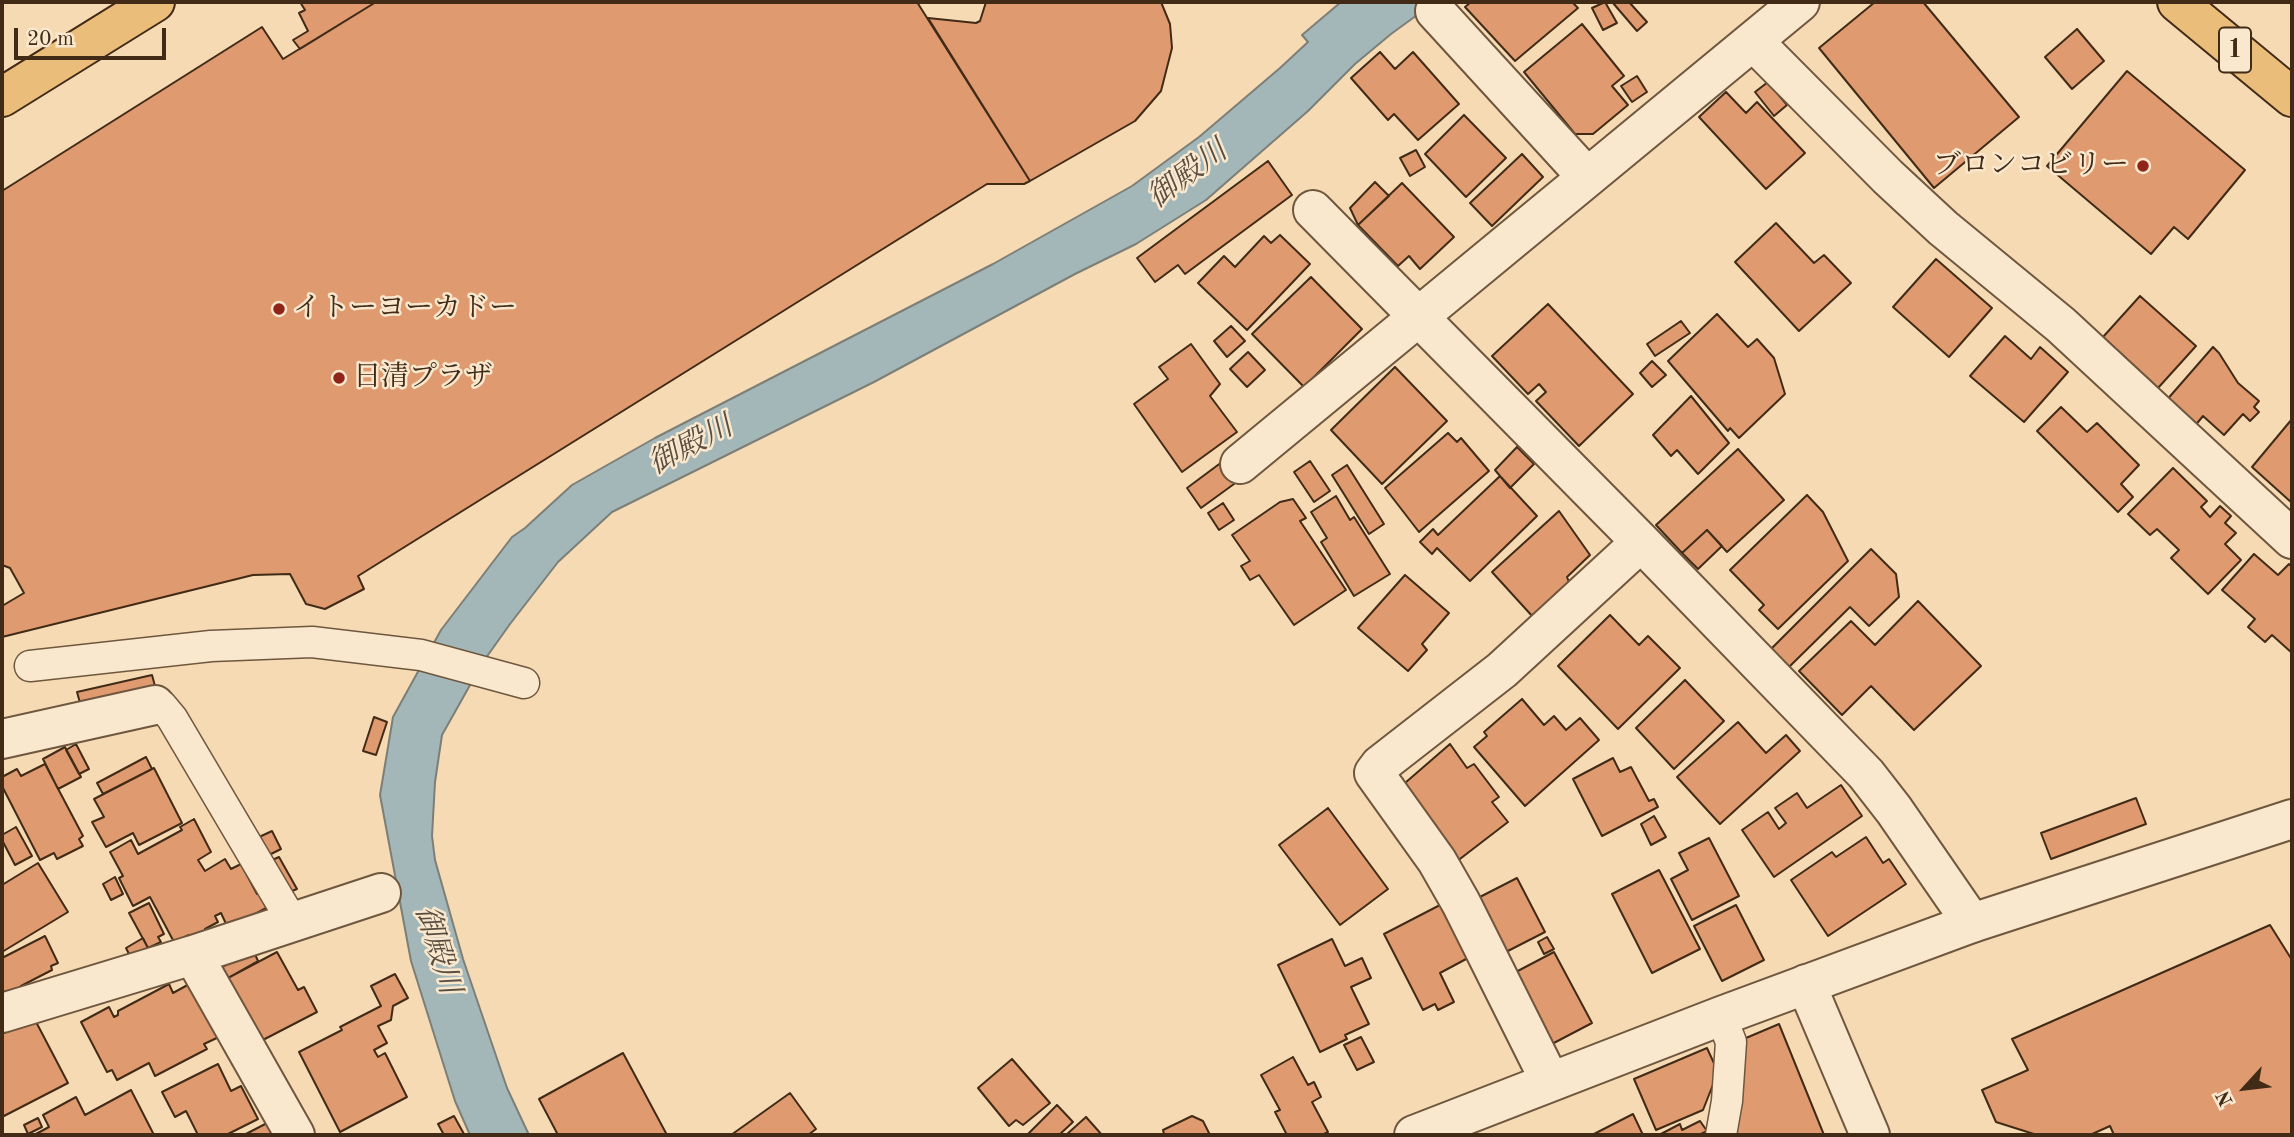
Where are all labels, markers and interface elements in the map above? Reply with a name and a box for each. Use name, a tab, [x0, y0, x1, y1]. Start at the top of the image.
scale bar	[18, 14, 170, 58]
road number: 1	[2219, 28, 2251, 72]
text: 20 m	[27, 29, 74, 50]
water label: 御殿川	[1141, 134, 1235, 216]
place label: ブロンコビリー	[1933, 149, 2129, 183]
marker: ブロンコビリー	[2135, 158, 2151, 174]
place label: イトーヨーカドー	[293, 292, 517, 326]
marker: イトーヨーカドー	[271, 301, 287, 317]
place label: 日清プラザ	[353, 361, 493, 395]
marker: 日清プラザ	[331, 370, 347, 386]
water label: 御殿川	[643, 409, 739, 483]
water label: 御殿川	[407, 902, 467, 998]
north arrow	[2210, 1053, 2280, 1123]
text: N	[2214, 1087, 2238, 1109]

